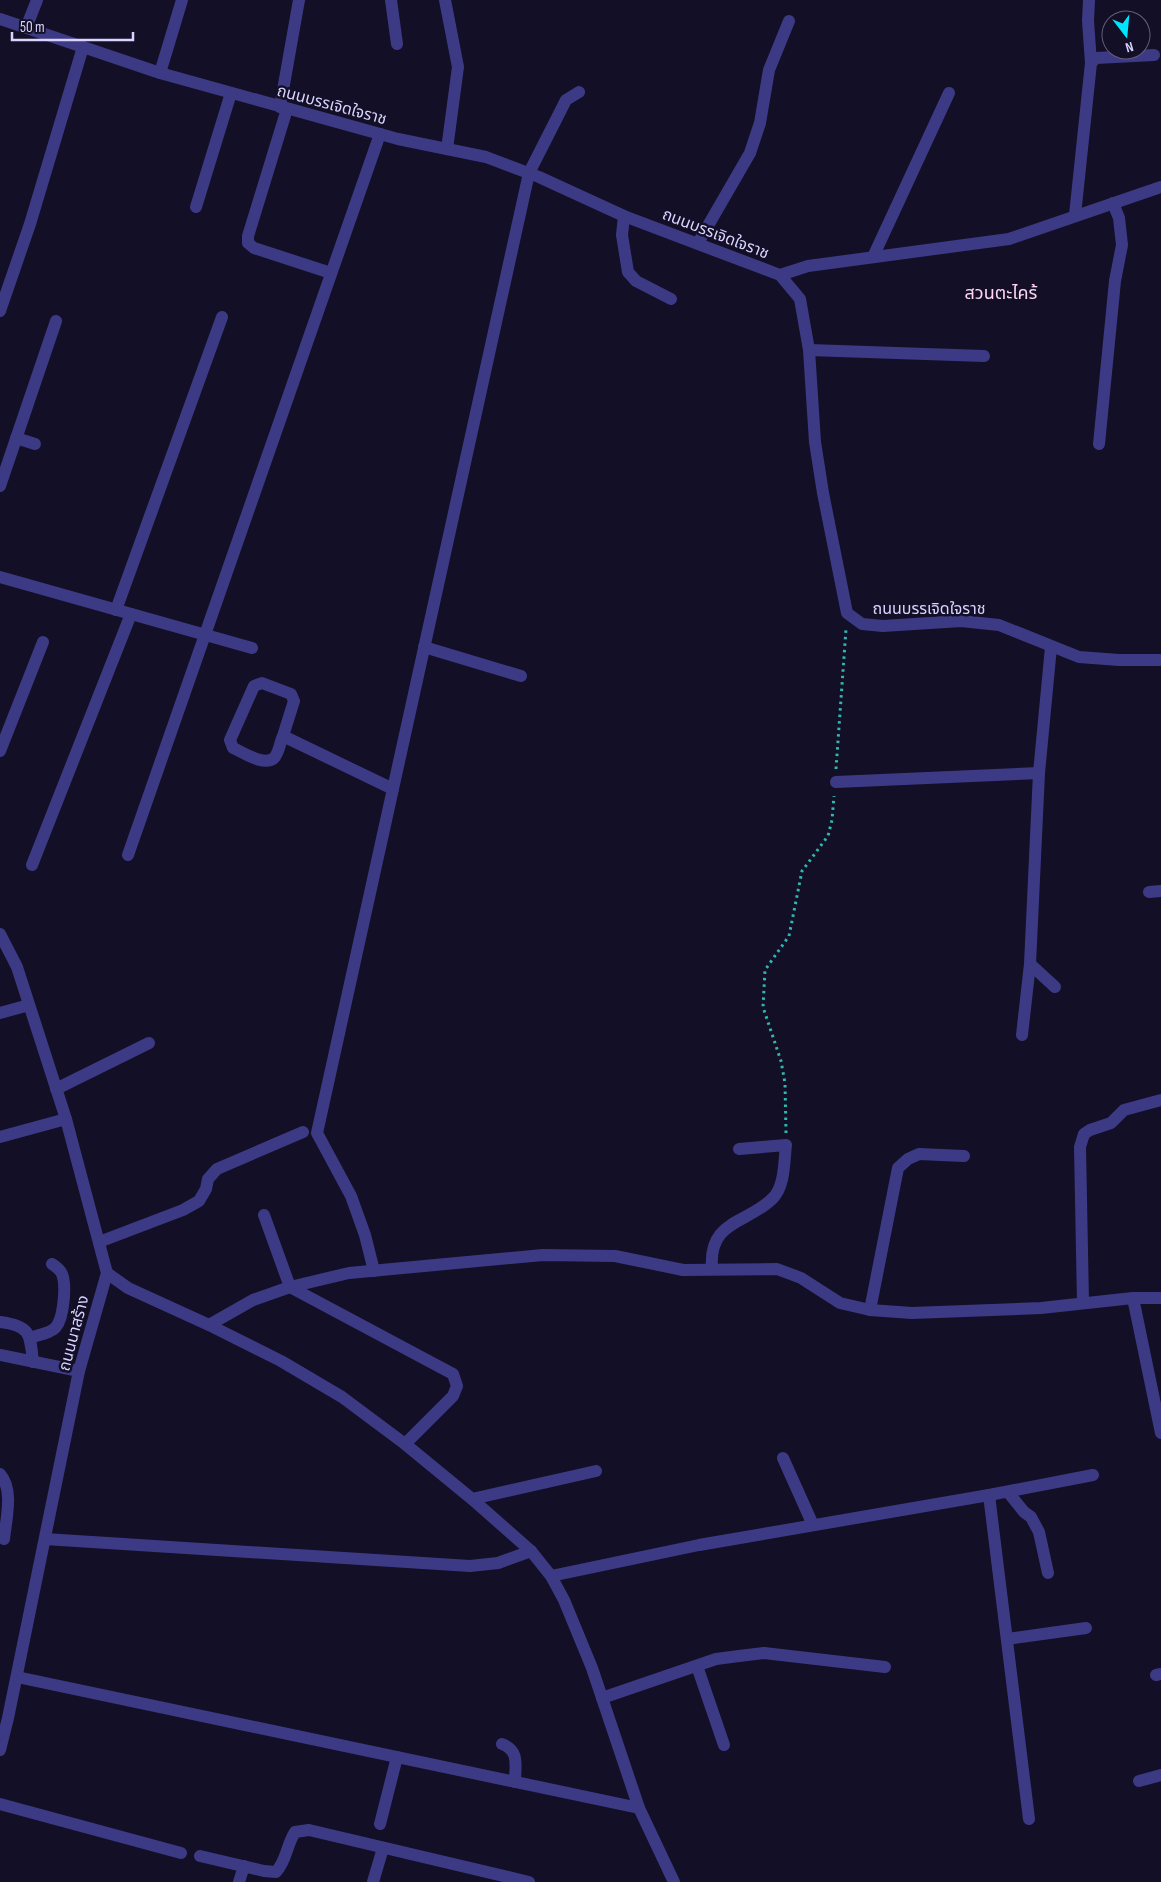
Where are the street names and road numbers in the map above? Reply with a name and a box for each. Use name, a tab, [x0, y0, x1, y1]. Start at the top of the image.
street label: ถนนบรรเจิดใจราช	[275, 82, 389, 129]
street label: ถนนบรรเจิดใจราช	[659, 205, 772, 264]
street label: ถนนบรรเจิดใจราช	[873, 600, 985, 619]
street label: ถนนนาสร้าง	[55, 1293, 94, 1373]

